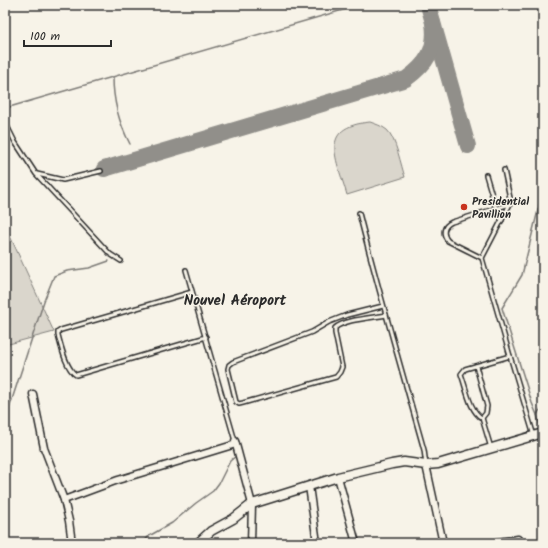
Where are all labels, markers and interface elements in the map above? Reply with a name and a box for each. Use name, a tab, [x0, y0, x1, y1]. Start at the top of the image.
scale bar	[24, 22, 111, 48]
text: 100 m	[30, 27, 61, 46]
place label: Presidential Pavillion	[472, 193, 529, 224]
marker: Presidential Pavillion	[459, 202, 469, 212]
district label: Nouvel Aéroport	[184, 289, 287, 313]

